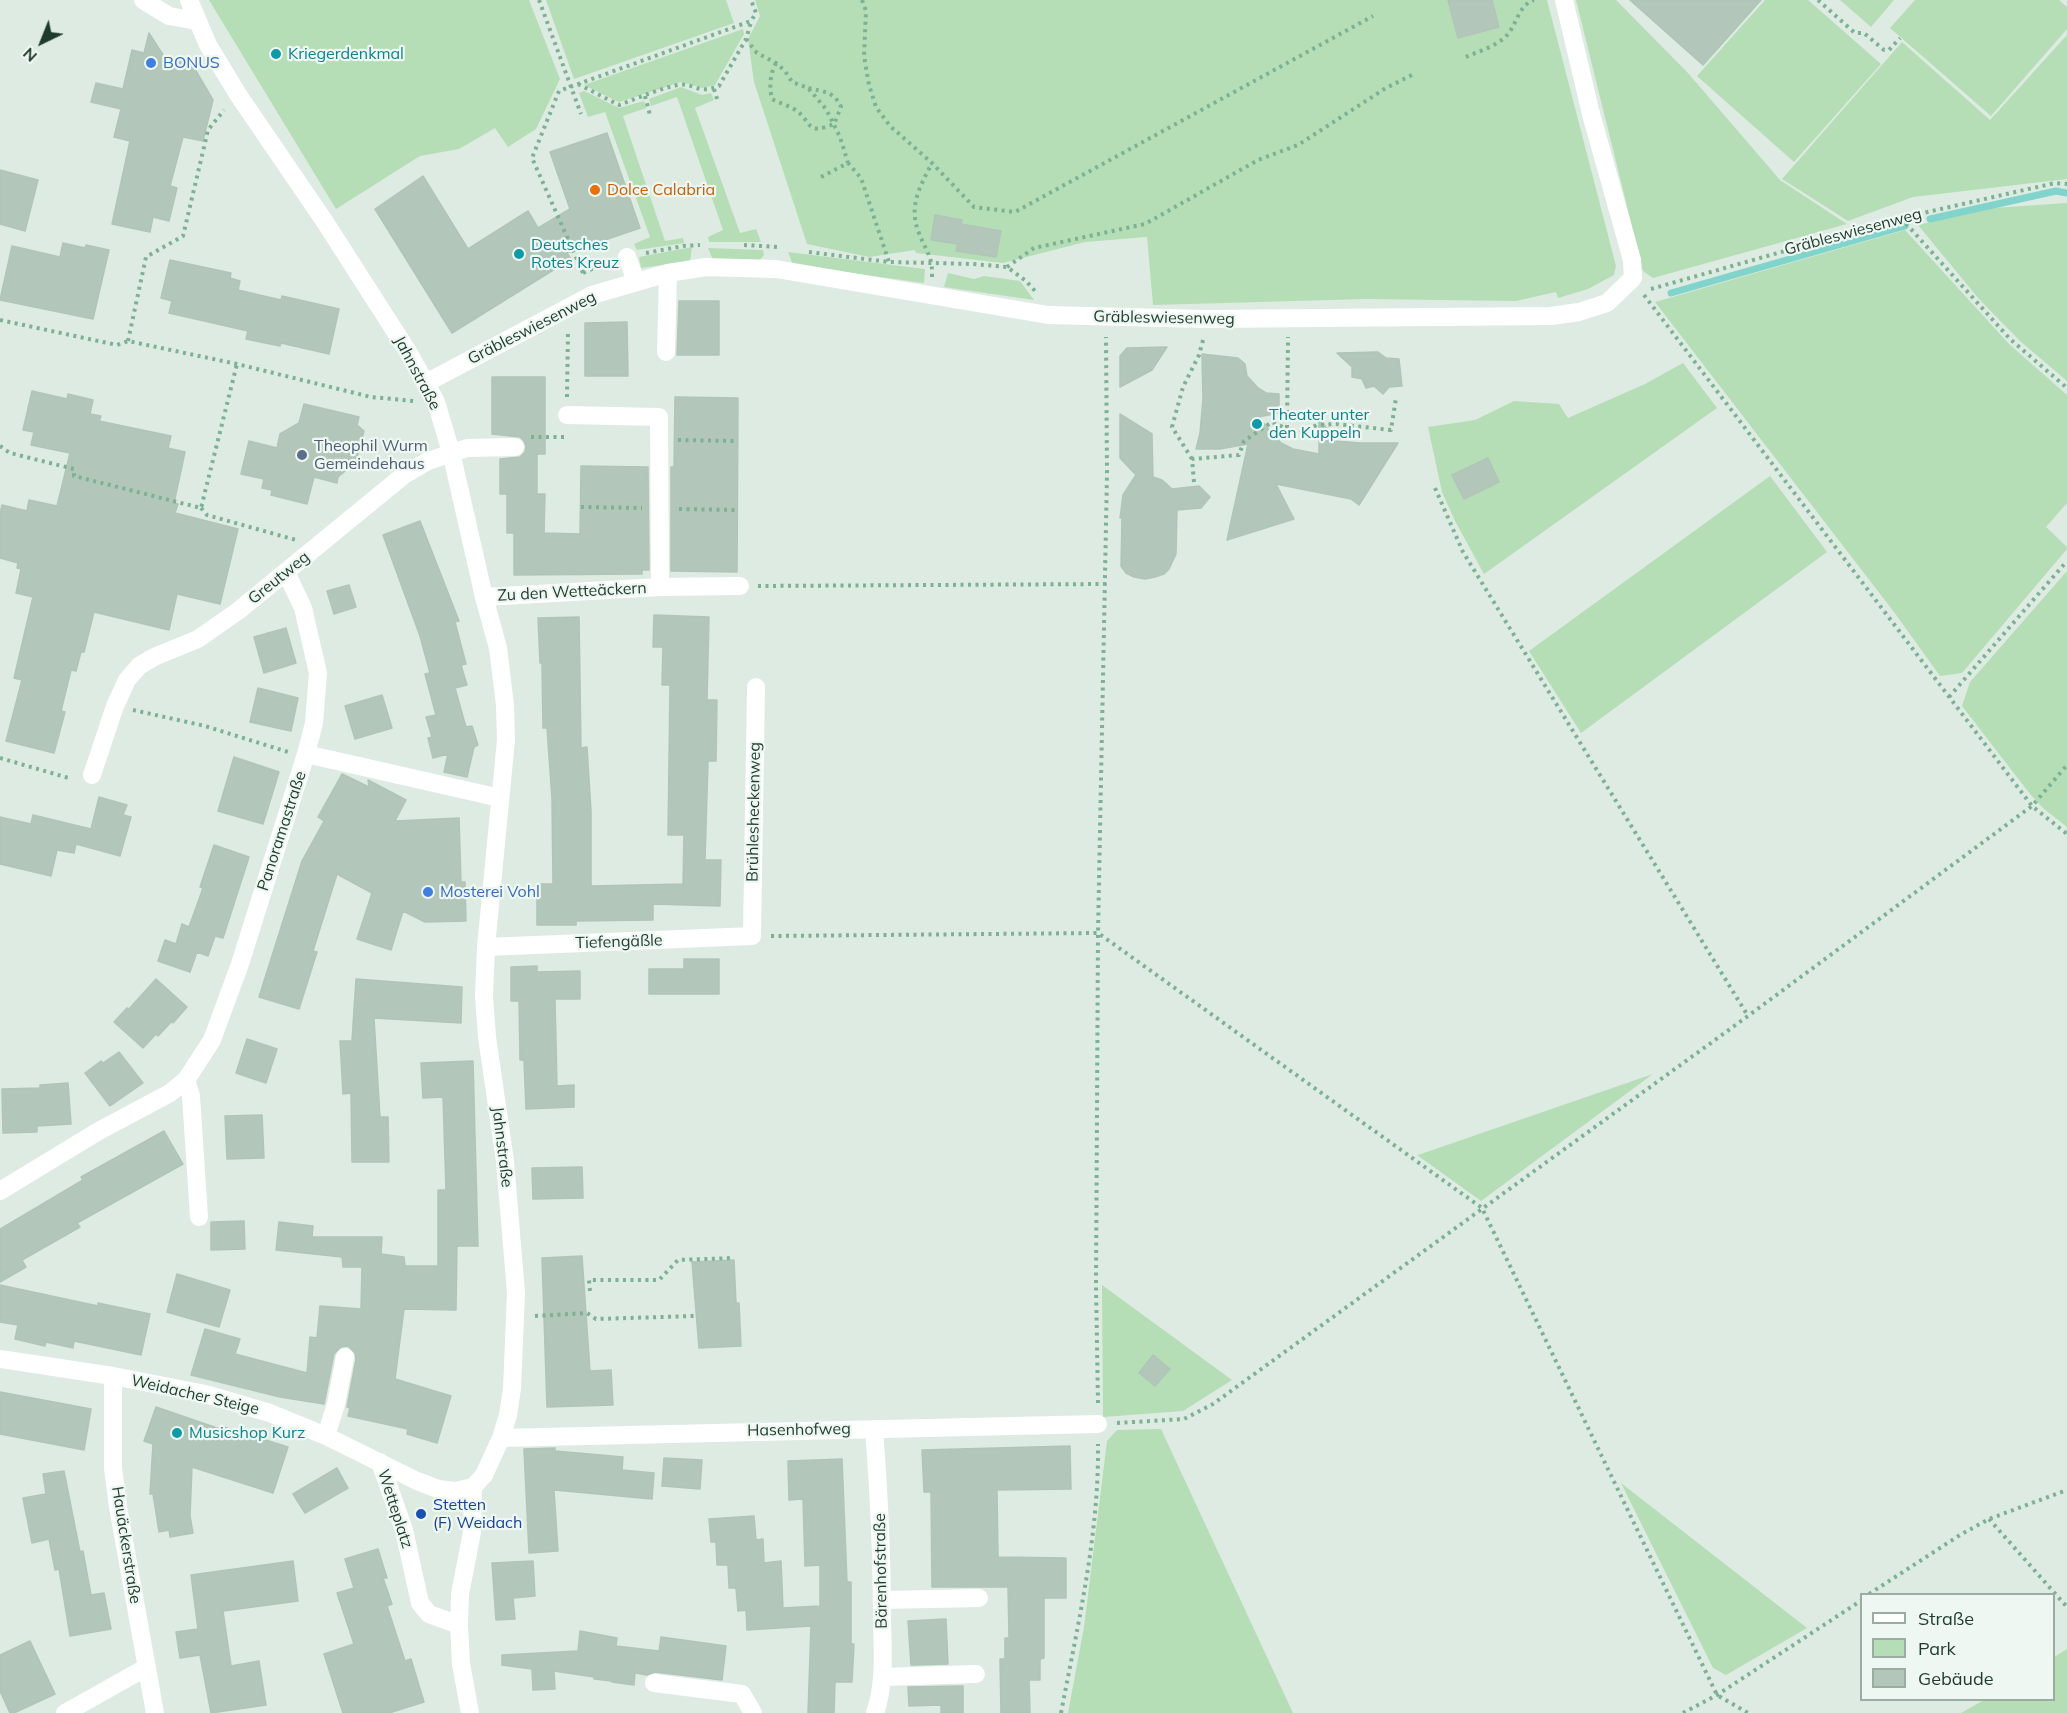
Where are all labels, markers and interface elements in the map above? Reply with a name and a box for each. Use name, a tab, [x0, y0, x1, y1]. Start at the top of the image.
north arrow	[12, 12, 72, 72]
text: N	[18, 44, 41, 67]
place label: Kriegerdenkmal	[288, 44, 404, 64]
marker: Kriegerdenkmal	[269, 47, 283, 61]
place label: BONUS	[163, 53, 220, 73]
marker: BONUS	[144, 56, 158, 70]
place label: Dolce Calabria	[607, 180, 715, 200]
marker: Dolce Calabria	[588, 183, 602, 197]
street label: Gräbleswiesenweg	[1782, 204, 1924, 260]
place label: Deutsches Rotes Kreuz	[531, 235, 619, 273]
marker: Deutsches Rotes Kreuz	[512, 247, 526, 261]
street label: Gräbleswiesenweg	[465, 287, 599, 369]
street label: Gräbleswiesenweg	[1093, 307, 1235, 329]
street label: Jahnstraße	[389, 333, 445, 413]
place label: Theater unter den Kuppeln	[1269, 405, 1369, 443]
marker: Theater unter den Kuppeln	[1250, 417, 1264, 431]
place label: Theophil Wurm Gemeindehaus	[314, 436, 428, 474]
marker: Theophil Wurm Gemeindehaus	[295, 448, 309, 462]
street label: Greutweg	[245, 548, 313, 608]
street label: Zu den Wetteäckern	[497, 579, 647, 605]
street label: Brühlesheckenweg	[743, 742, 765, 882]
street label: Panoramastraße	[254, 769, 310, 893]
place label: Mosterei Vohl	[440, 882, 540, 902]
marker: Mosterei Vohl	[421, 885, 435, 899]
street label: Tiefengäßle	[575, 931, 663, 953]
street label: Jahnstraße	[488, 1106, 516, 1188]
street label: Weidacher Steige	[129, 1371, 261, 1419]
street label: Hasenhofweg	[747, 1419, 851, 1441]
place label: Musicshop Kurz	[189, 1423, 305, 1443]
marker: Musicshop Kurz	[170, 1426, 184, 1440]
street label: Wetteplatz	[373, 1467, 417, 1551]
street label: Hauäckerstraße	[107, 1485, 145, 1605]
place label: Stetten (F) Weidach	[433, 1495, 522, 1533]
marker: Stetten (F) Weidach	[414, 1507, 428, 1521]
street label: Bärenhofstraße	[870, 1513, 892, 1629]
legend	[1860, 1593, 2055, 1701]
text: Straße	[1918, 1607, 1974, 1630]
text: Park	[1918, 1637, 1956, 1660]
text: Gebäude	[1918, 1667, 1994, 1690]

